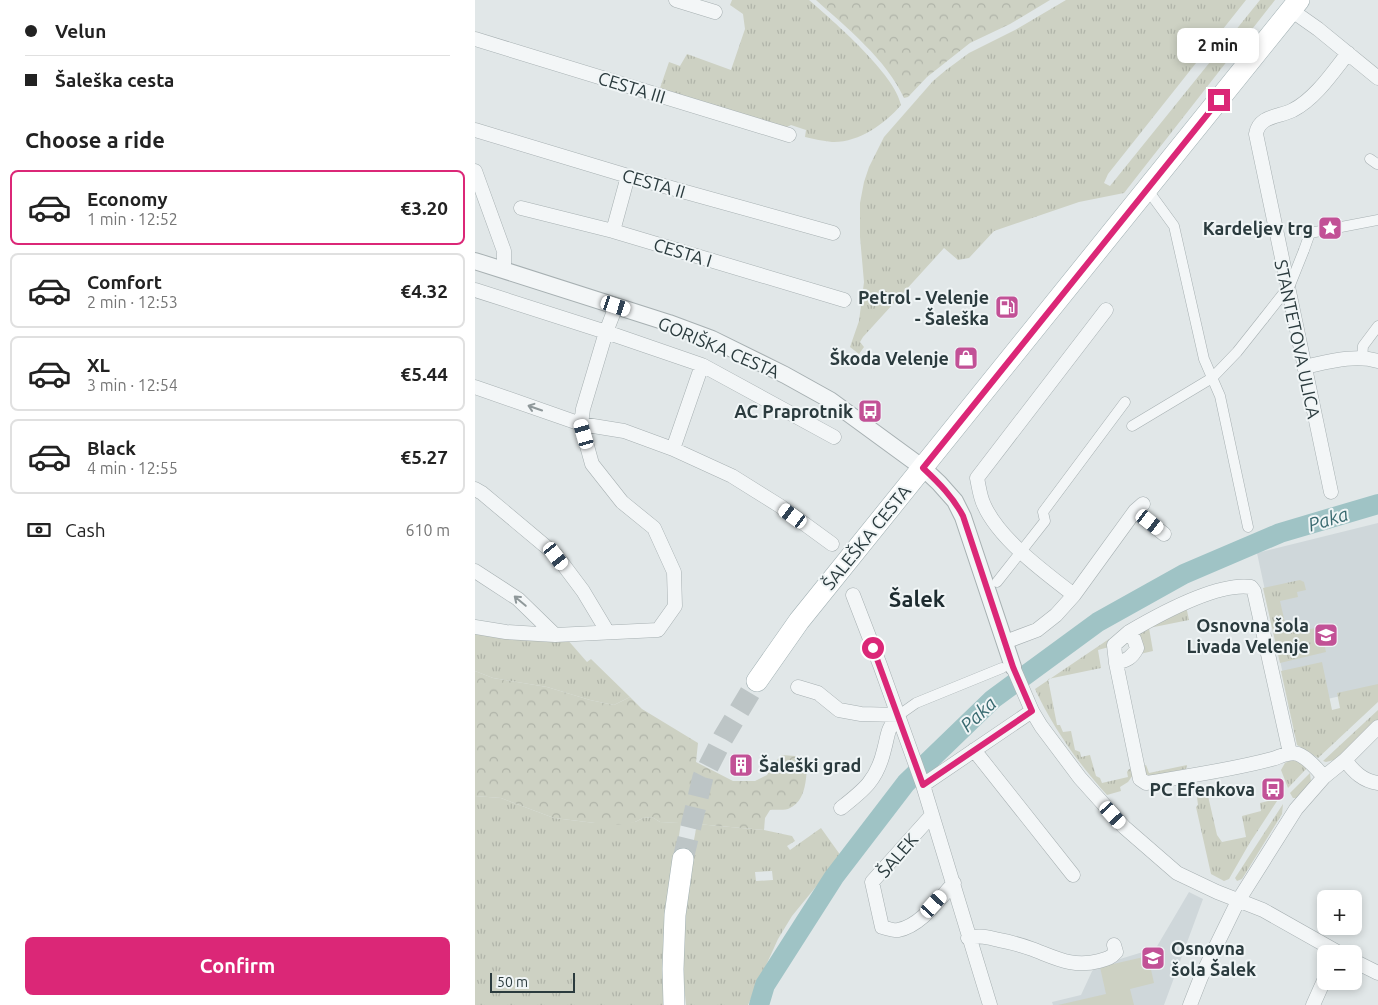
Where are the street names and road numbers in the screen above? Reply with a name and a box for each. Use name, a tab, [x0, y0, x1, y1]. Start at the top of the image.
street label: CESTA III	[596, 67, 668, 107]
street label: CESTA II	[620, 164, 688, 202]
street label: CESTA I	[651, 234, 715, 270]
street label: STANTETOVA ULICA	[1271, 258, 1325, 421]
street label: GORIŠKA CESTA	[655, 312, 783, 382]
street label: ŠALEŠKA CESTA	[817, 480, 914, 593]
street label: ŠALEK	[872, 828, 921, 881]

